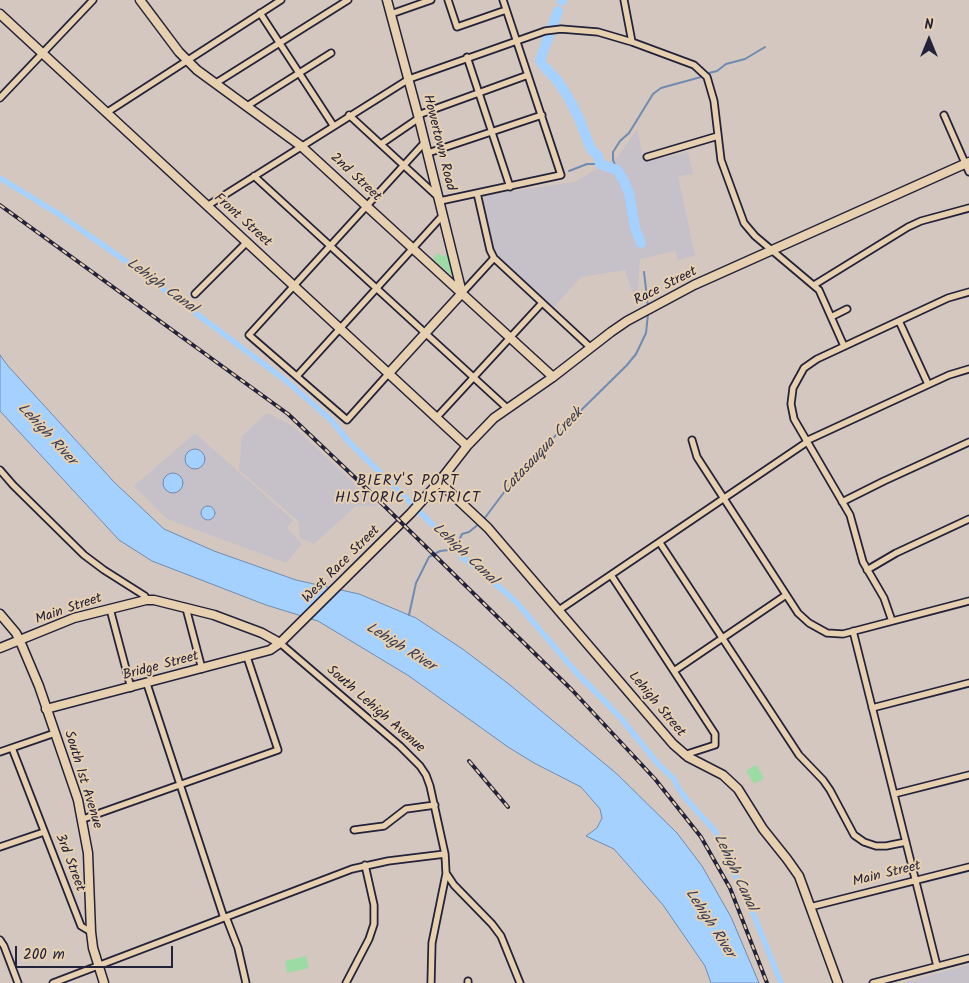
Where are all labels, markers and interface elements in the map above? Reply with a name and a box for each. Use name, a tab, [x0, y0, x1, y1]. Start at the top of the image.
text: N	[925, 14, 933, 36]
north arrow	[904, 15, 954, 65]
street label: Howertown Road	[418, 93, 458, 193]
street label: 2nd Street	[326, 150, 384, 206]
street label: Front Street	[210, 191, 274, 251]
water label: Lehigh Canal	[122, 255, 200, 319]
street label: Race Street	[632, 264, 700, 310]
water label: Lehigh River	[13, 400, 79, 470]
water label: Catasauqua Creek	[498, 405, 588, 499]
district label: BIERY'S PORT HISTORIC DISTRICT	[333, 473, 483, 508]
water label: Lehigh Canal	[428, 520, 500, 590]
street label: West Race Street	[300, 523, 384, 607]
street label: Main Street	[33, 591, 105, 629]
water label: Lehigh River	[362, 620, 438, 676]
street label: Bridge Street	[121, 649, 201, 685]
street label: South Lehigh Avenue	[322, 663, 428, 757]
street label: Lehigh Street	[624, 669, 688, 741]
street label: South 1st Avenue	[59, 729, 105, 831]
street label: 3rd Street	[50, 832, 88, 894]
water label: Lehigh Canal	[708, 832, 760, 914]
street label: Main Street	[851, 858, 923, 892]
water label: Lehigh River	[680, 886, 738, 962]
scale bar	[18, 936, 175, 968]
text: 200 m	[23, 943, 65, 967]

